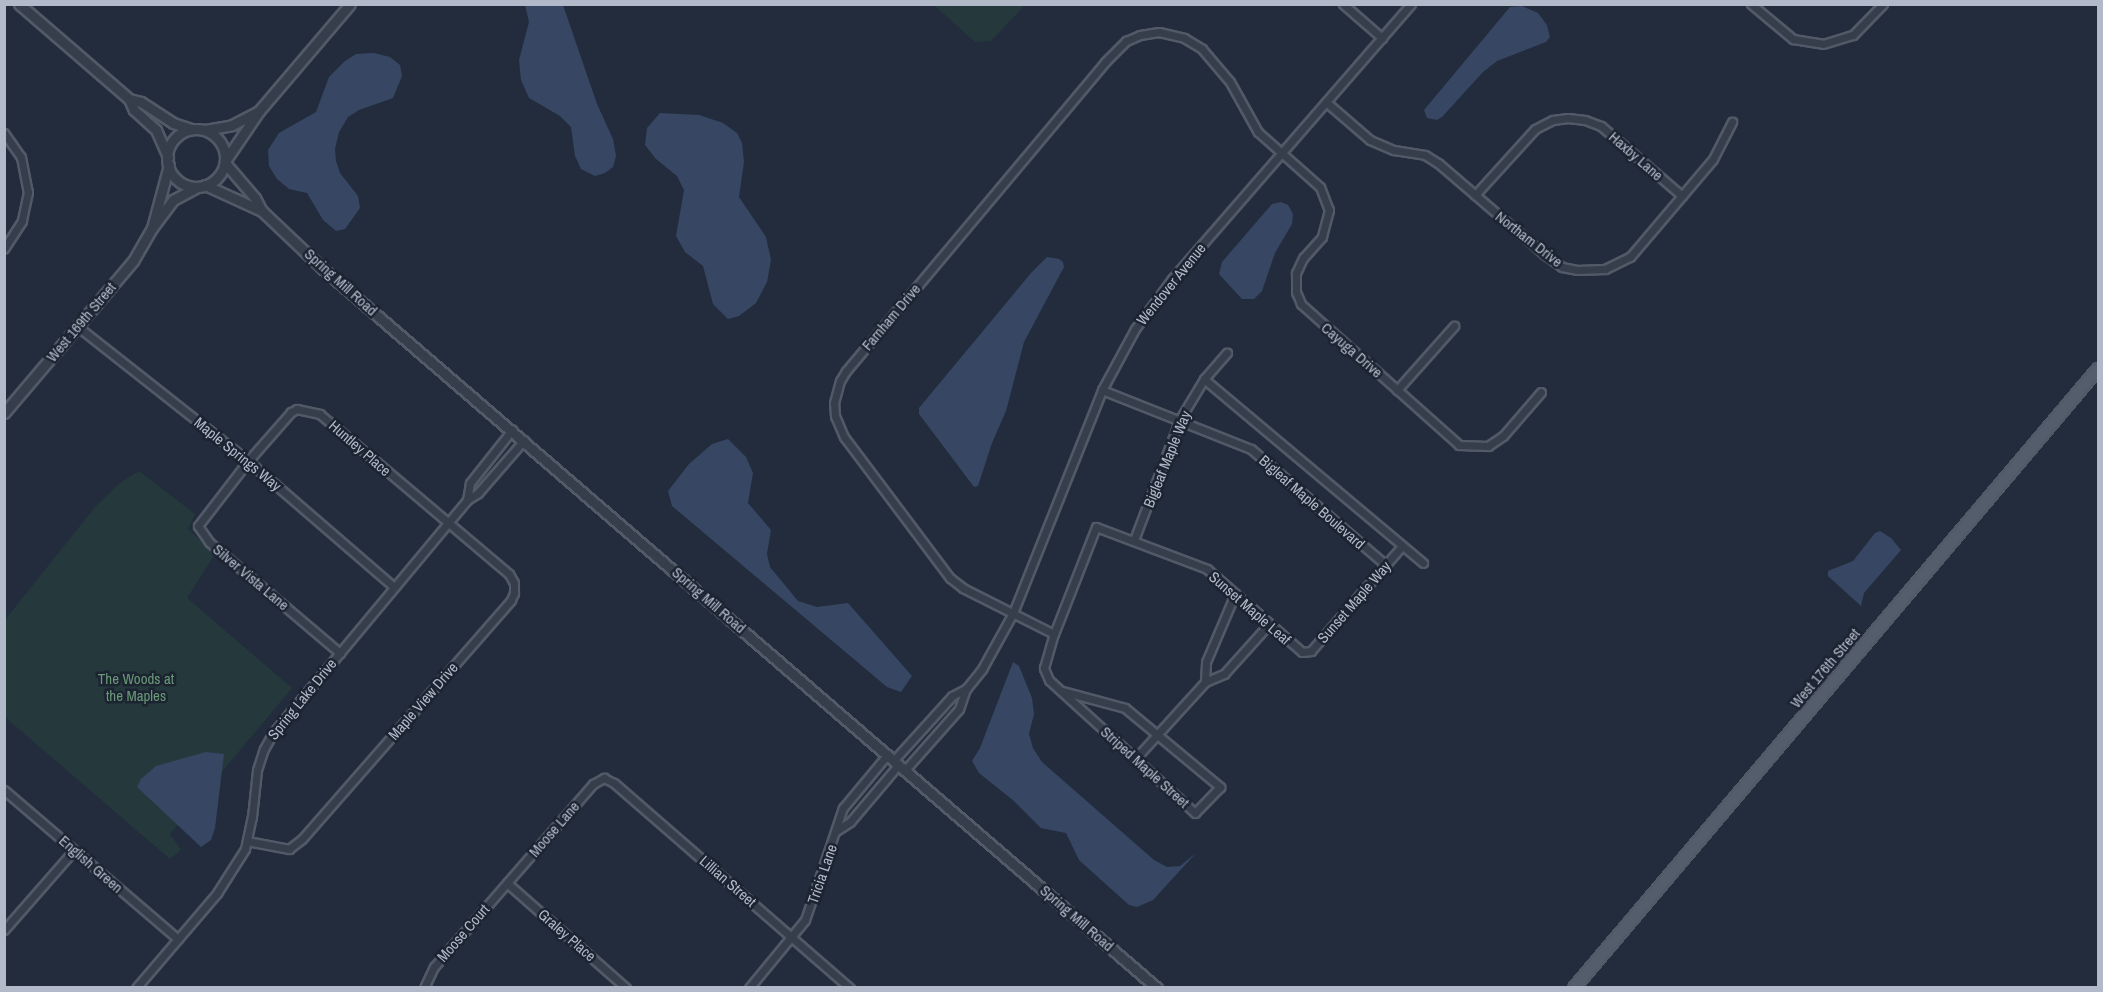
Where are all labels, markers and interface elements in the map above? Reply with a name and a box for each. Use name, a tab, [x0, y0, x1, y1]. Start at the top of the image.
street label: Haxby Lane	[1605, 128, 1667, 184]
street label: Northam Drive	[1492, 207, 1566, 271]
street label: Wendover Avenue	[1132, 239, 1210, 329]
street label: Spring Mill Road	[301, 245, 381, 319]
street label: West 169th Street	[43, 279, 119, 365]
street label: Farnham Drive	[858, 280, 924, 354]
street label: Cayuga Drive	[1318, 319, 1386, 381]
street label: Bigleaf Maple Way	[1139, 408, 1195, 510]
street label: Maple Springs Way	[191, 413, 285, 495]
street label: Huntley Place	[325, 416, 395, 480]
street label: Bigleaf Maple Boulevard	[1256, 451, 1368, 553]
street label: Silver Vista Lane	[209, 540, 293, 614]
street label: Sunset Maple Way	[1313, 557, 1395, 647]
street label: Spring Mill Road	[669, 563, 749, 637]
street label: Sunset Maple Leaf	[1205, 568, 1295, 648]
street label: West 176th Street	[1787, 625, 1863, 711]
street label: Spring Lake Drive	[264, 655, 340, 743]
street label: Maple View Drive	[384, 659, 462, 743]
park label: The Woods at the Maples	[98, 669, 174, 704]
street label: Striped Maple Street	[1097, 723, 1193, 811]
street label: Moose Lane	[525, 798, 583, 860]
street label: English Green	[55, 831, 127, 897]
street label: Tricia Lane	[803, 842, 841, 906]
street label: Lillian Street	[696, 852, 760, 910]
street label: Spring Mill Road	[1037, 881, 1117, 955]
street label: Moose Court	[433, 901, 493, 965]
street label: Graley Place	[535, 905, 599, 965]

